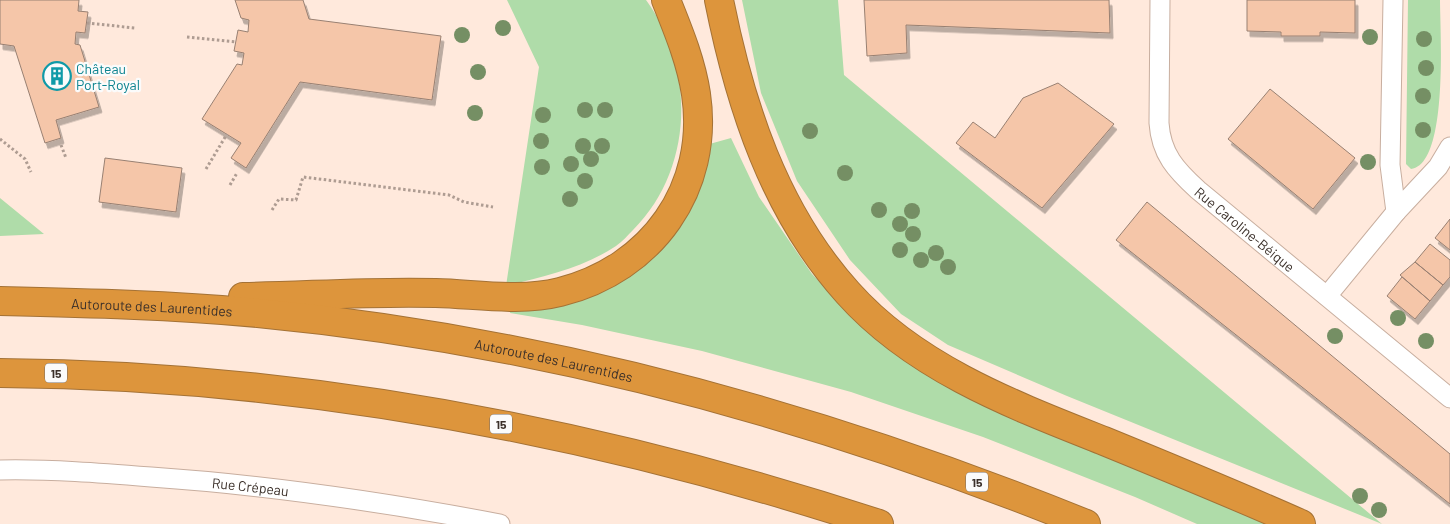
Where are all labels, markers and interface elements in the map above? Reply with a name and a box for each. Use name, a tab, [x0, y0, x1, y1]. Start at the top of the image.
place label: Château Port-Royal	[76, 60, 140, 93]
building icon: Château Port-Royal	[42, 61, 72, 91]
street label: Rue Caroline-Béique	[1192, 183, 1298, 275]
street label: Autoroute des Laurentides	[71, 294, 233, 319]
street label: Autoroute des Laurentides	[473, 335, 635, 385]
road number: 15	[45, 363, 67, 382]
road number: 15	[490, 414, 512, 434]
road number: 15	[966, 472, 988, 492]
street label: Rue Crépeau	[211, 474, 290, 499]

